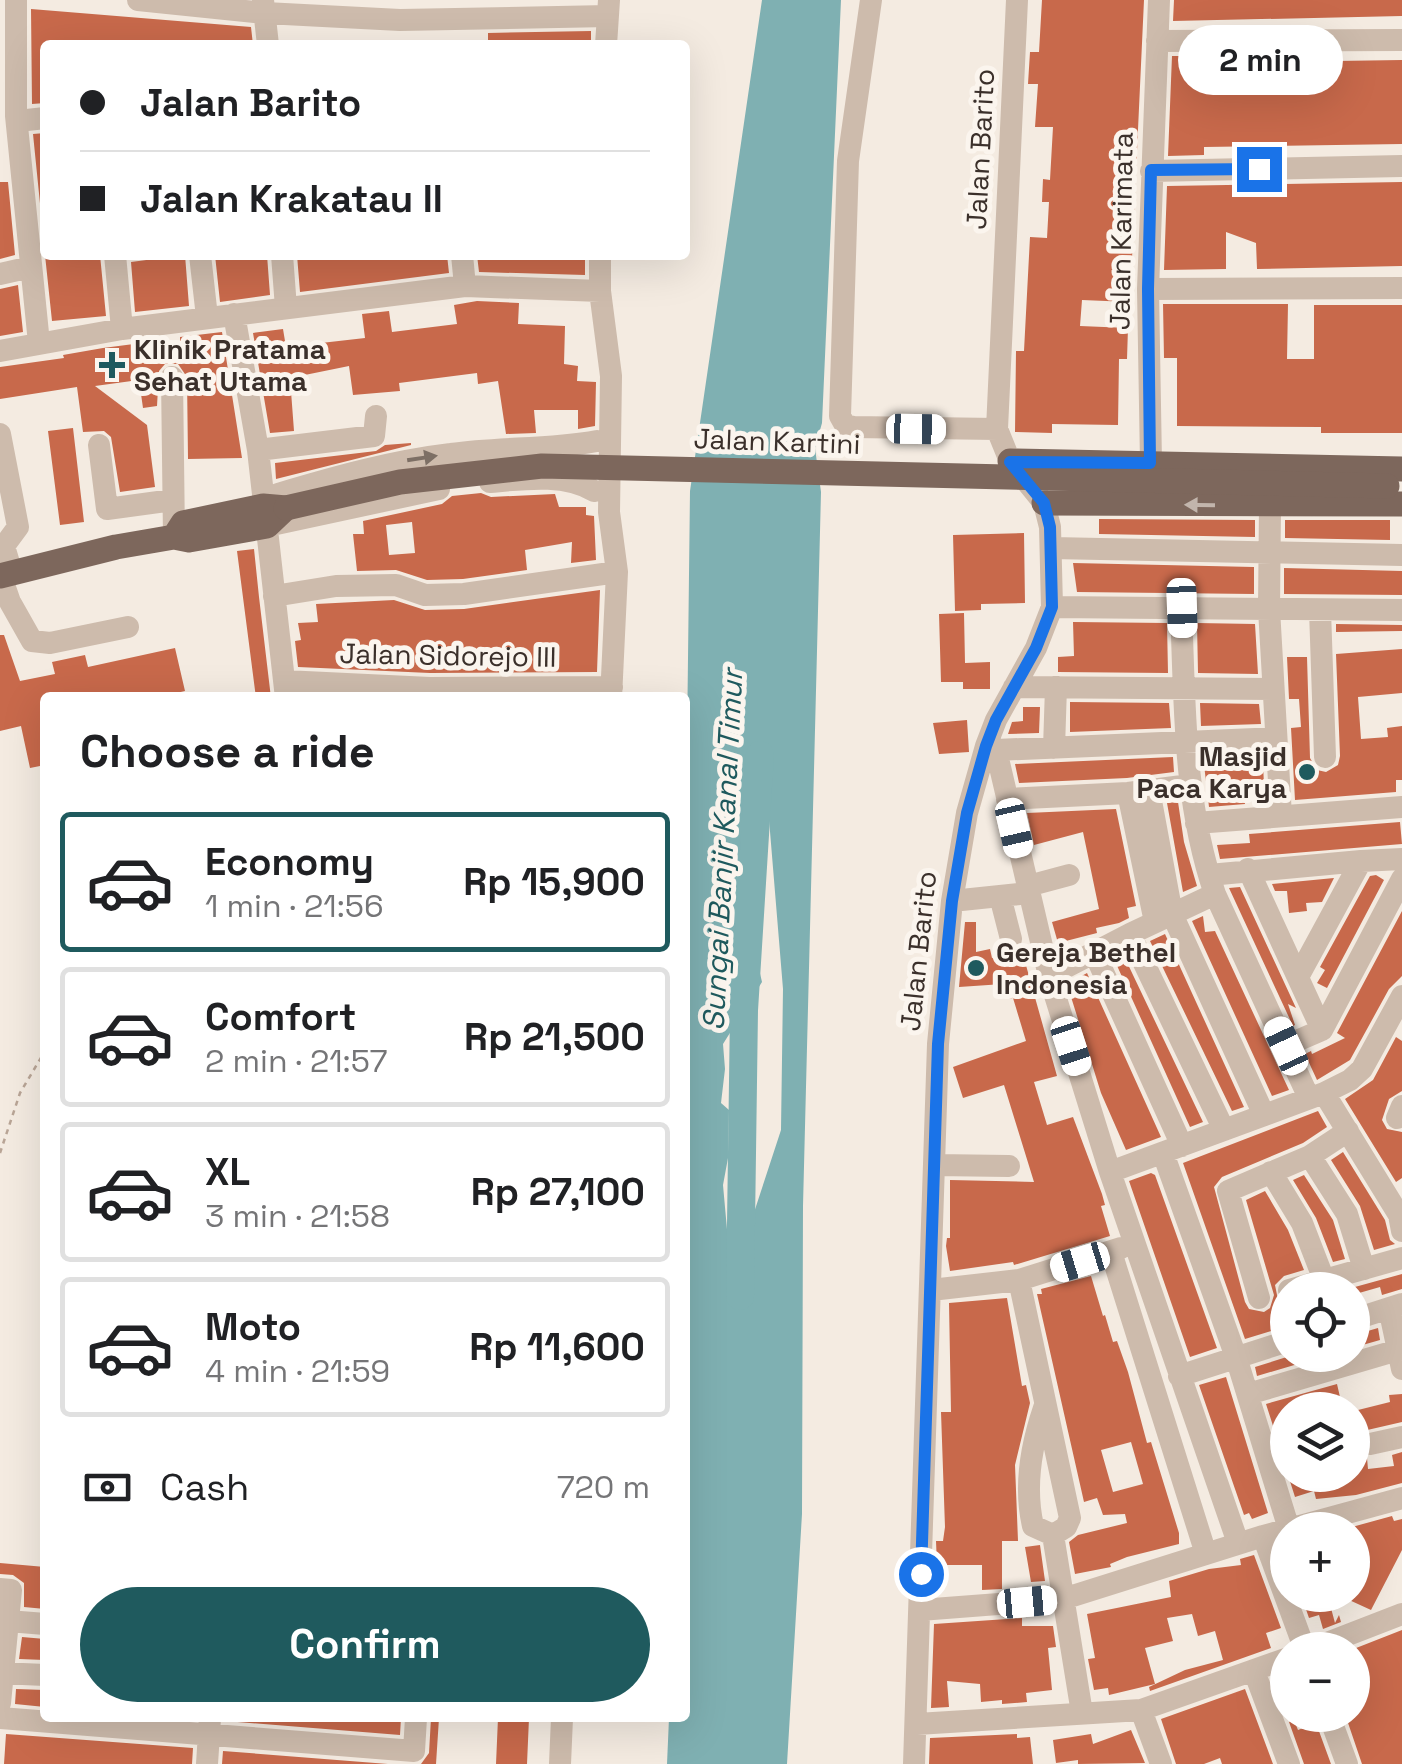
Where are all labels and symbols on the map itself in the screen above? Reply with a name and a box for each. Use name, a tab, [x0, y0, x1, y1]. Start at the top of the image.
callout: 2 min	[1176, 24, 1342, 94]
street label: Jalan Barito	[958, 68, 1002, 230]
street label: Jalan Karimata	[1101, 132, 1141, 330]
route end	[1237, 147, 1282, 192]
place label: Klinik Pratama Sehat Utama	[134, 331, 326, 399]
marker: Klinik Pratama Sehat Utama	[99, 352, 125, 378]
car	[886, 413, 946, 445]
street label: Jalan Kartini	[693, 420, 861, 462]
one-way arrow	[406, 450, 438, 465]
one-way arrow	[1183, 497, 1215, 513]
car	[1166, 577, 1198, 639]
street label: Jalan Sidorejo III	[339, 635, 557, 675]
water label: Sungai Banjir Kanal Timur	[694, 666, 752, 1031]
place label: Masjid Paca Karya	[1137, 738, 1287, 806]
marker: Masjid Paca Karya	[1296, 761, 1318, 783]
car	[993, 795, 1035, 861]
street label: Jalan Barito	[892, 869, 944, 1033]
place label: Gereja Bethel Indonesia	[996, 934, 1176, 1002]
marker: Gereja Bethel Indonesia	[965, 957, 987, 979]
car	[1260, 1012, 1312, 1080]
car	[1047, 1013, 1095, 1079]
car	[1047, 1239, 1113, 1285]
route start	[899, 1552, 944, 1597]
car	[996, 1584, 1058, 1620]

